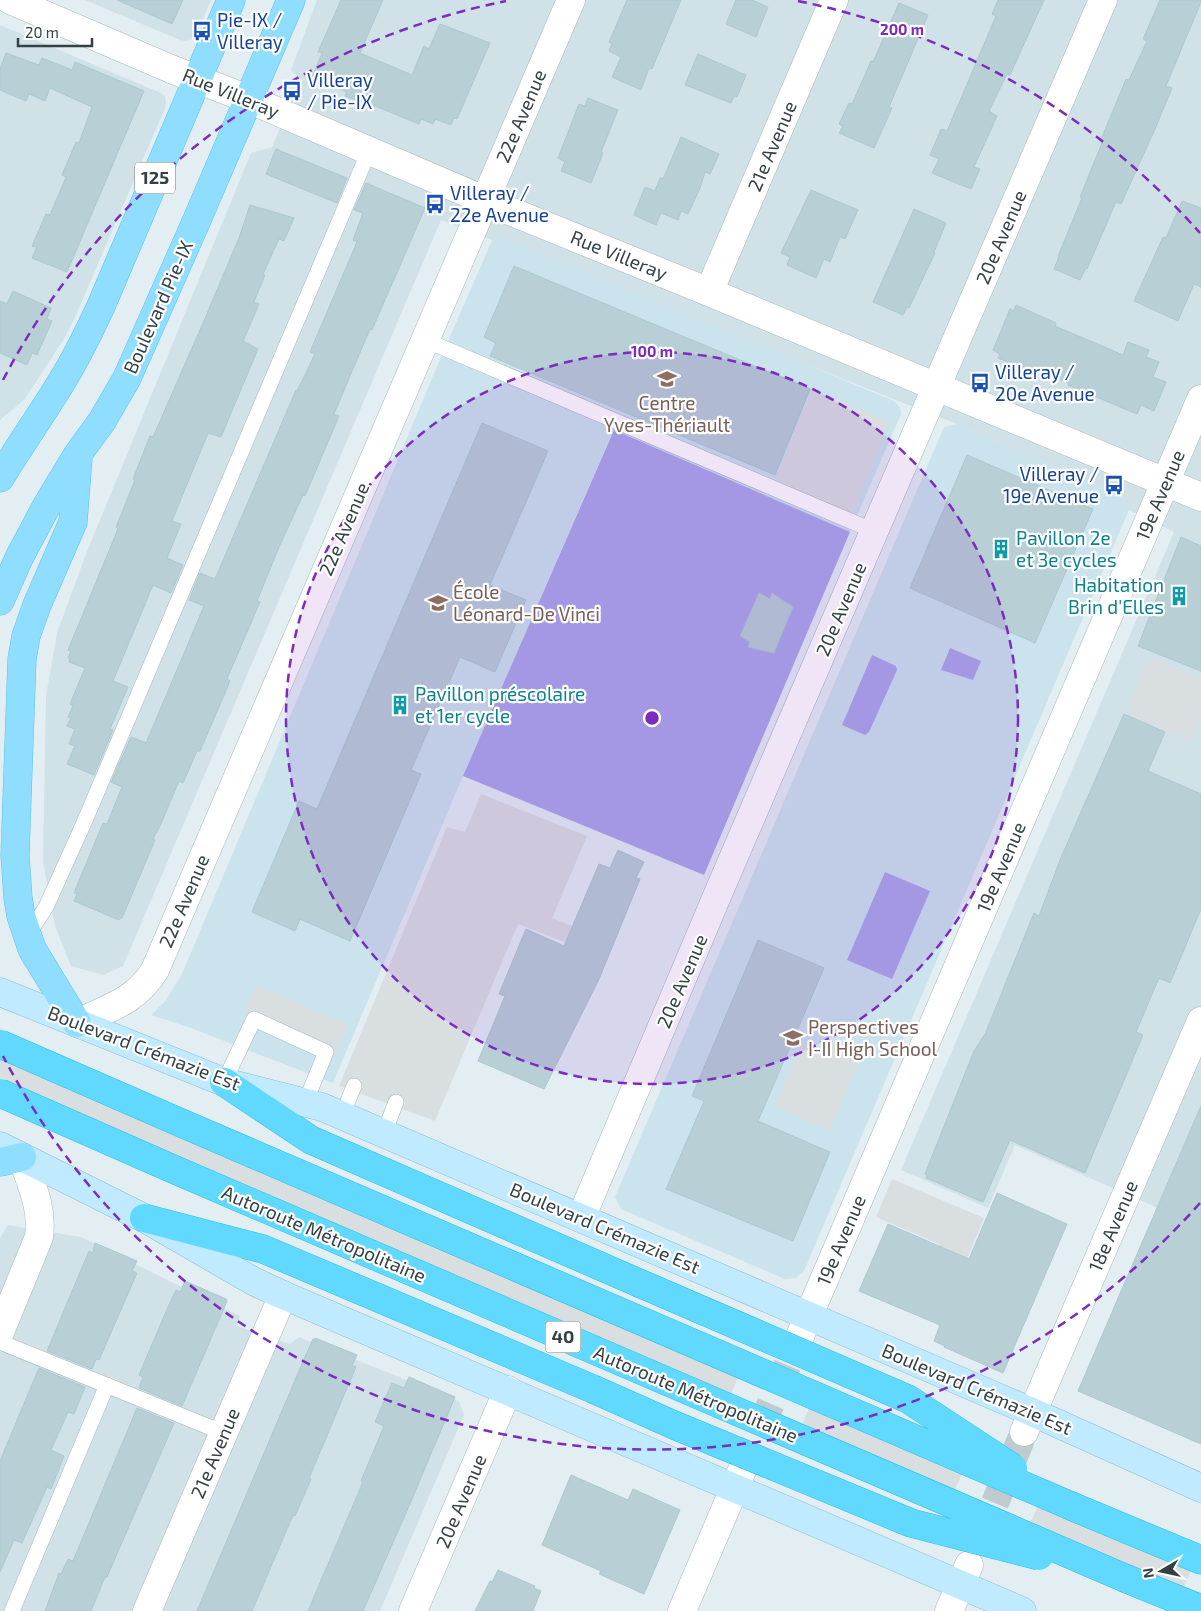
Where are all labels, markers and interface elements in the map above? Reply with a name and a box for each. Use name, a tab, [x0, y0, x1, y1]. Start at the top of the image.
place label: Pie-IX / Villeray	[217, 8, 283, 53]
scale bar	[18, 15, 91, 47]
bus stop icon: Pie-IX / Villeray	[191, 20, 213, 42]
text: 200 m	[880, 20, 924, 38]
text: 20 m	[25, 23, 59, 41]
street label: Rue Villeray	[179, 63, 283, 122]
street label: 22e Avenue	[491, 66, 550, 166]
place label: Villeray / Pie-IX	[307, 68, 373, 113]
bus stop icon: Villeray / Pie-IX	[281, 80, 303, 102]
street label: 21e Avenue	[742, 97, 801, 194]
road number: 125	[135, 162, 175, 194]
place label: Villeray / 22e Avenue	[450, 181, 549, 226]
street label: 20e Avenue	[970, 186, 1031, 287]
bus stop icon: Villeray / 22e Avenue	[424, 193, 446, 215]
street label: Rue Villeray	[567, 225, 671, 284]
street label: Boulevard Pie-IX	[118, 236, 197, 377]
text: 100 m	[631, 342, 673, 360]
place label: Villeray / 20e Avenue	[995, 360, 1095, 405]
school or university icon: Centre Yves-Thériault	[656, 368, 678, 390]
bus stop icon: Villeray / 20e Avenue	[969, 372, 991, 394]
place label: Centre Yves-Thériault	[604, 391, 730, 436]
street label: 19e Avenue	[1130, 446, 1189, 544]
place label: Villeray / 19e Avenue	[1003, 462, 1099, 507]
bus stop icon: Villeray / 19e Avenue	[1103, 474, 1125, 496]
street label: 22e Avenue	[314, 479, 373, 579]
place label: Pavillon 2e et 3e cycles	[1016, 526, 1117, 571]
building icon: Pavillon 2e et 3e cycles	[990, 538, 1012, 560]
street label: 20e Avenue	[810, 558, 871, 659]
place label: Habitation Brin d'Elles	[1068, 573, 1164, 618]
place label: École Léonard-De Vinci	[453, 580, 600, 625]
building icon: Habitation Brin d'Elles	[1168, 585, 1190, 607]
school or university icon: École Léonard-De Vinci	[427, 592, 449, 614]
place label: Pavillon préscolaire et 1er cycle	[415, 682, 585, 727]
building icon: Pavillon préscolaire et 1er cycle	[389, 694, 411, 716]
centre of rings	[643, 709, 661, 727]
street label: 19e Avenue	[971, 818, 1030, 916]
street label: 22e Avenue	[154, 851, 213, 951]
street label: 20e Avenue	[651, 930, 712, 1031]
street label: Boulevard Crémazie Est	[45, 1000, 244, 1095]
place label: Perspectives I-II High School	[808, 1015, 938, 1060]
school or university icon: Perspectives I-II High School	[782, 1027, 804, 1049]
street label: Boulevard Crémazie Est	[507, 1177, 704, 1278]
street label: 18e Avenue	[1083, 1177, 1142, 1275]
street label: Autoroute Métropolitaine	[219, 1180, 430, 1287]
street label: 19e Avenue	[811, 1191, 870, 1289]
road number: 40	[546, 1321, 580, 1352]
street label: Boulevard Crémazie Est	[879, 1338, 1076, 1439]
street label: Autoroute Métropolitaine	[591, 1340, 802, 1447]
street label: 21e Avenue	[185, 1404, 244, 1501]
street label: 20e Avenue	[430, 1450, 491, 1551]
north arrow	[1136, 1546, 1186, 1596]
text: N	[1138, 1567, 1157, 1579]

